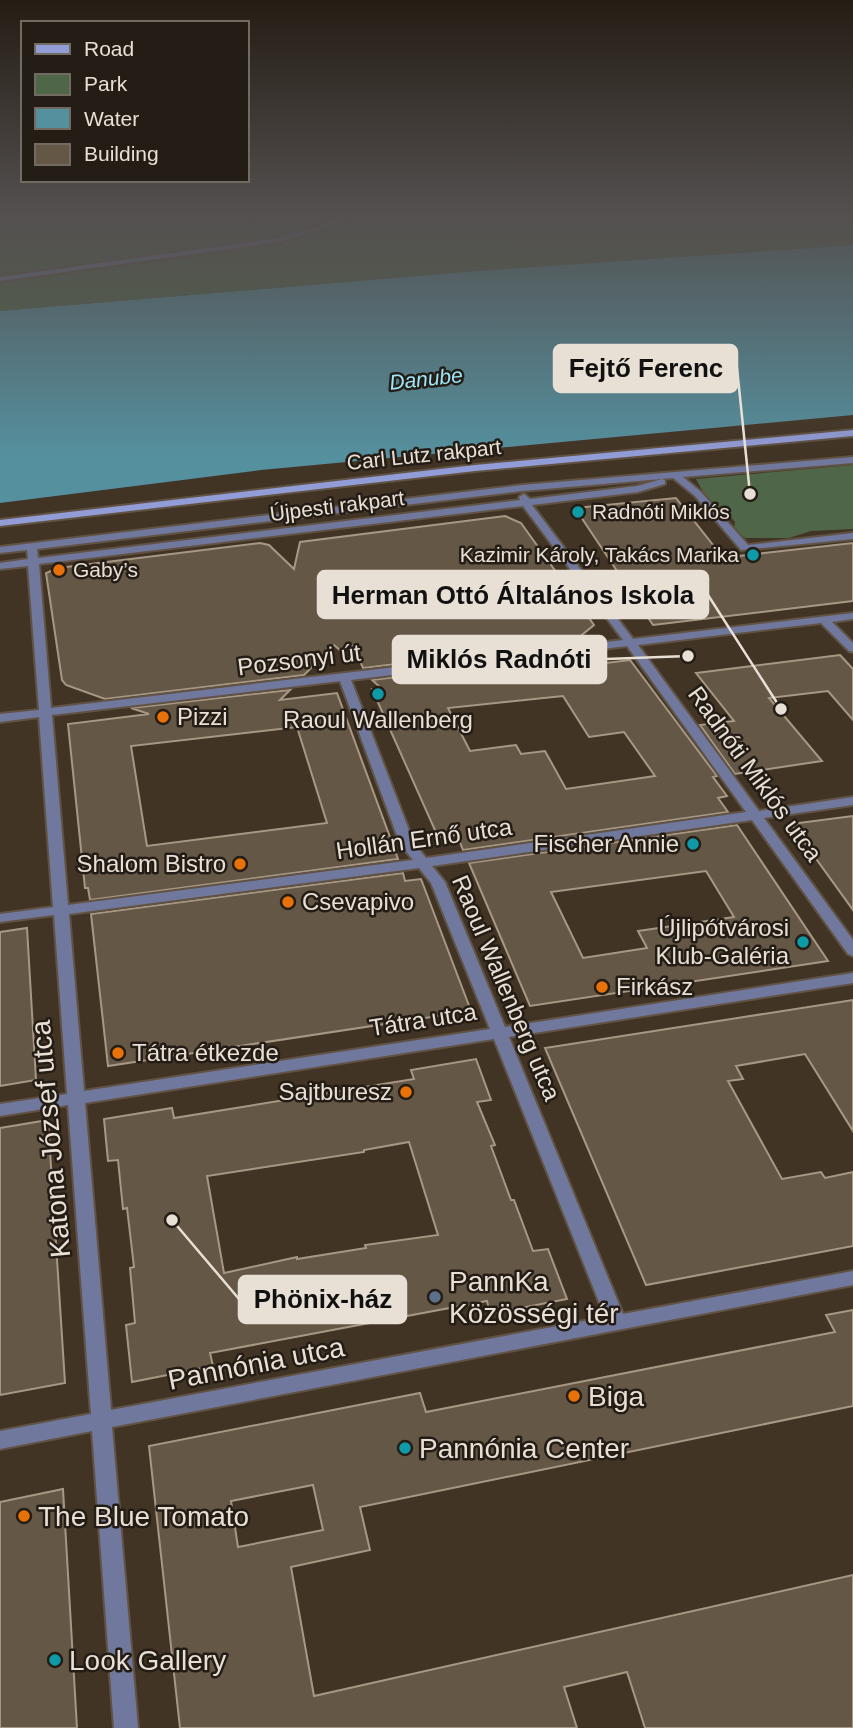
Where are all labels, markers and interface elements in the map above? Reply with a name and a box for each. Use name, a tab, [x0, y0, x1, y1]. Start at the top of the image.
legend	[21, 21, 248, 182]
text: Road	[84, 37, 134, 60]
text: Park	[84, 72, 128, 95]
text: Water	[84, 107, 139, 130]
text: Building	[84, 142, 159, 165]
callout: Fejtő Ferenc	[554, 345, 737, 392]
text: Fejtő Ferenc	[569, 353, 723, 383]
water label: Danube	[388, 363, 464, 394]
street label: Carl Lutz rakpart	[346, 435, 502, 474]
street label: Újpesti rakpart	[268, 486, 406, 525]
place label: Radnóti Miklós	[592, 500, 730, 523]
marker: Radnóti Miklós	[570, 504, 586, 520]
place label: Kazimir Károly, Takács Marika	[460, 543, 739, 566]
marker: Kazimir Károly, Takács Marika	[745, 547, 761, 563]
place label: Gaby’s	[73, 558, 138, 581]
marker: Gaby’s	[51, 562, 67, 578]
callout: Herman Ottó Általános Iskola	[318, 571, 708, 618]
text: Herman Ottó Általános Iskola	[332, 580, 695, 610]
callout: Miklós Radnóti	[393, 636, 606, 683]
street label: Pozsonyi út	[236, 639, 362, 680]
text: Miklós Radnóti	[407, 644, 591, 674]
street label: Radnóti Miklós utca	[683, 681, 828, 867]
marker: Raoul Wallenberg	[370, 686, 386, 702]
place label: Pizzi	[177, 703, 228, 730]
place label: Raoul Wallenberg	[283, 706, 473, 733]
marker: Pizzi	[155, 709, 171, 725]
street label: Hollán Ernő utca	[334, 813, 514, 864]
place label: Fischer Annie	[534, 830, 679, 857]
marker: Fischer Annie	[685, 836, 701, 852]
place label: Shalom Bistro	[77, 850, 226, 877]
marker: Shalom Bistro	[232, 856, 248, 872]
street label: Raoul Wallenberg utca	[447, 871, 566, 1105]
place label: Csevapivo	[302, 888, 414, 915]
marker: Csevapivo	[280, 894, 296, 910]
place label: Újlipótvárosi Klub-Galéria	[656, 914, 790, 969]
marker: Újlipótvárosi Klub-Galéria	[795, 934, 811, 950]
place label: Firkász	[616, 973, 693, 1000]
marker: Firkász	[594, 979, 610, 995]
street label: Tátra utca	[367, 998, 479, 1041]
street label: Katona József utca	[25, 1019, 76, 1259]
place label: Tátra étkezde	[132, 1039, 279, 1066]
marker: Tátra étkezde	[110, 1045, 126, 1061]
place label: Sajtburesz	[279, 1078, 392, 1105]
marker: Sajtburesz	[398, 1084, 414, 1100]
place label: PannKa Közösségi tér	[449, 1266, 619, 1329]
callout: Phönix-ház	[239, 1276, 406, 1323]
text: Phönix-ház	[254, 1284, 392, 1314]
marker: PannKa Közösségi tér	[427, 1289, 443, 1305]
street label: Pannónia utca	[165, 1331, 347, 1396]
place label: Biga	[588, 1381, 644, 1412]
marker: Biga	[566, 1388, 582, 1404]
place label: Pannónia Center	[419, 1433, 629, 1464]
marker: Pannónia Center	[397, 1440, 413, 1456]
place label: The Blue Tomato	[38, 1501, 249, 1532]
marker: The Blue Tomato	[16, 1508, 32, 1524]
place label: Look Gallery	[69, 1645, 226, 1676]
marker: Look Gallery	[47, 1652, 63, 1668]

